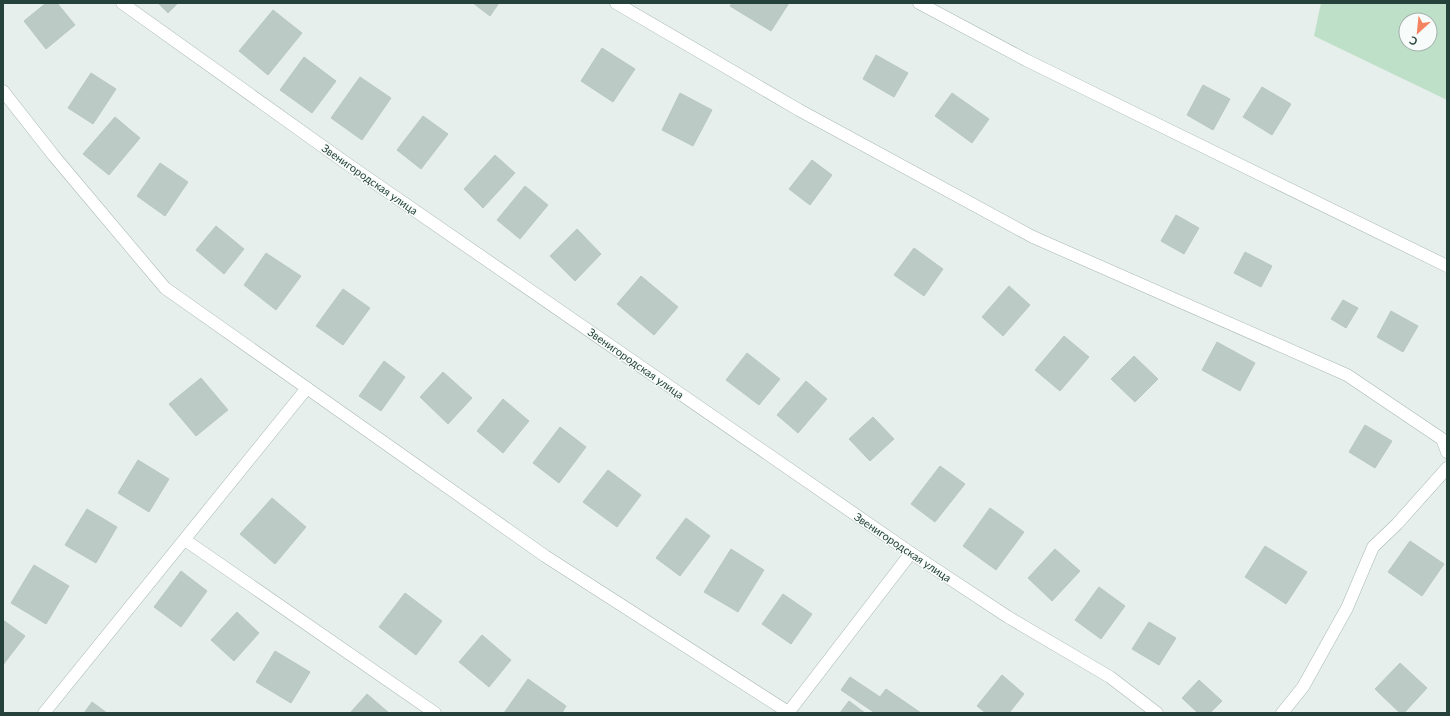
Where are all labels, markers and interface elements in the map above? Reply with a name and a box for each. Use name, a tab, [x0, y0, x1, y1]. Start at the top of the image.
north arrow	[1398, 12, 1438, 52]
text: С	[1406, 34, 1419, 49]
street label: Звенигородская улица	[320, 141, 420, 217]
street label: Звенигородская улица	[586, 325, 686, 401]
street label: Звенигородская улица	[852, 510, 954, 584]

